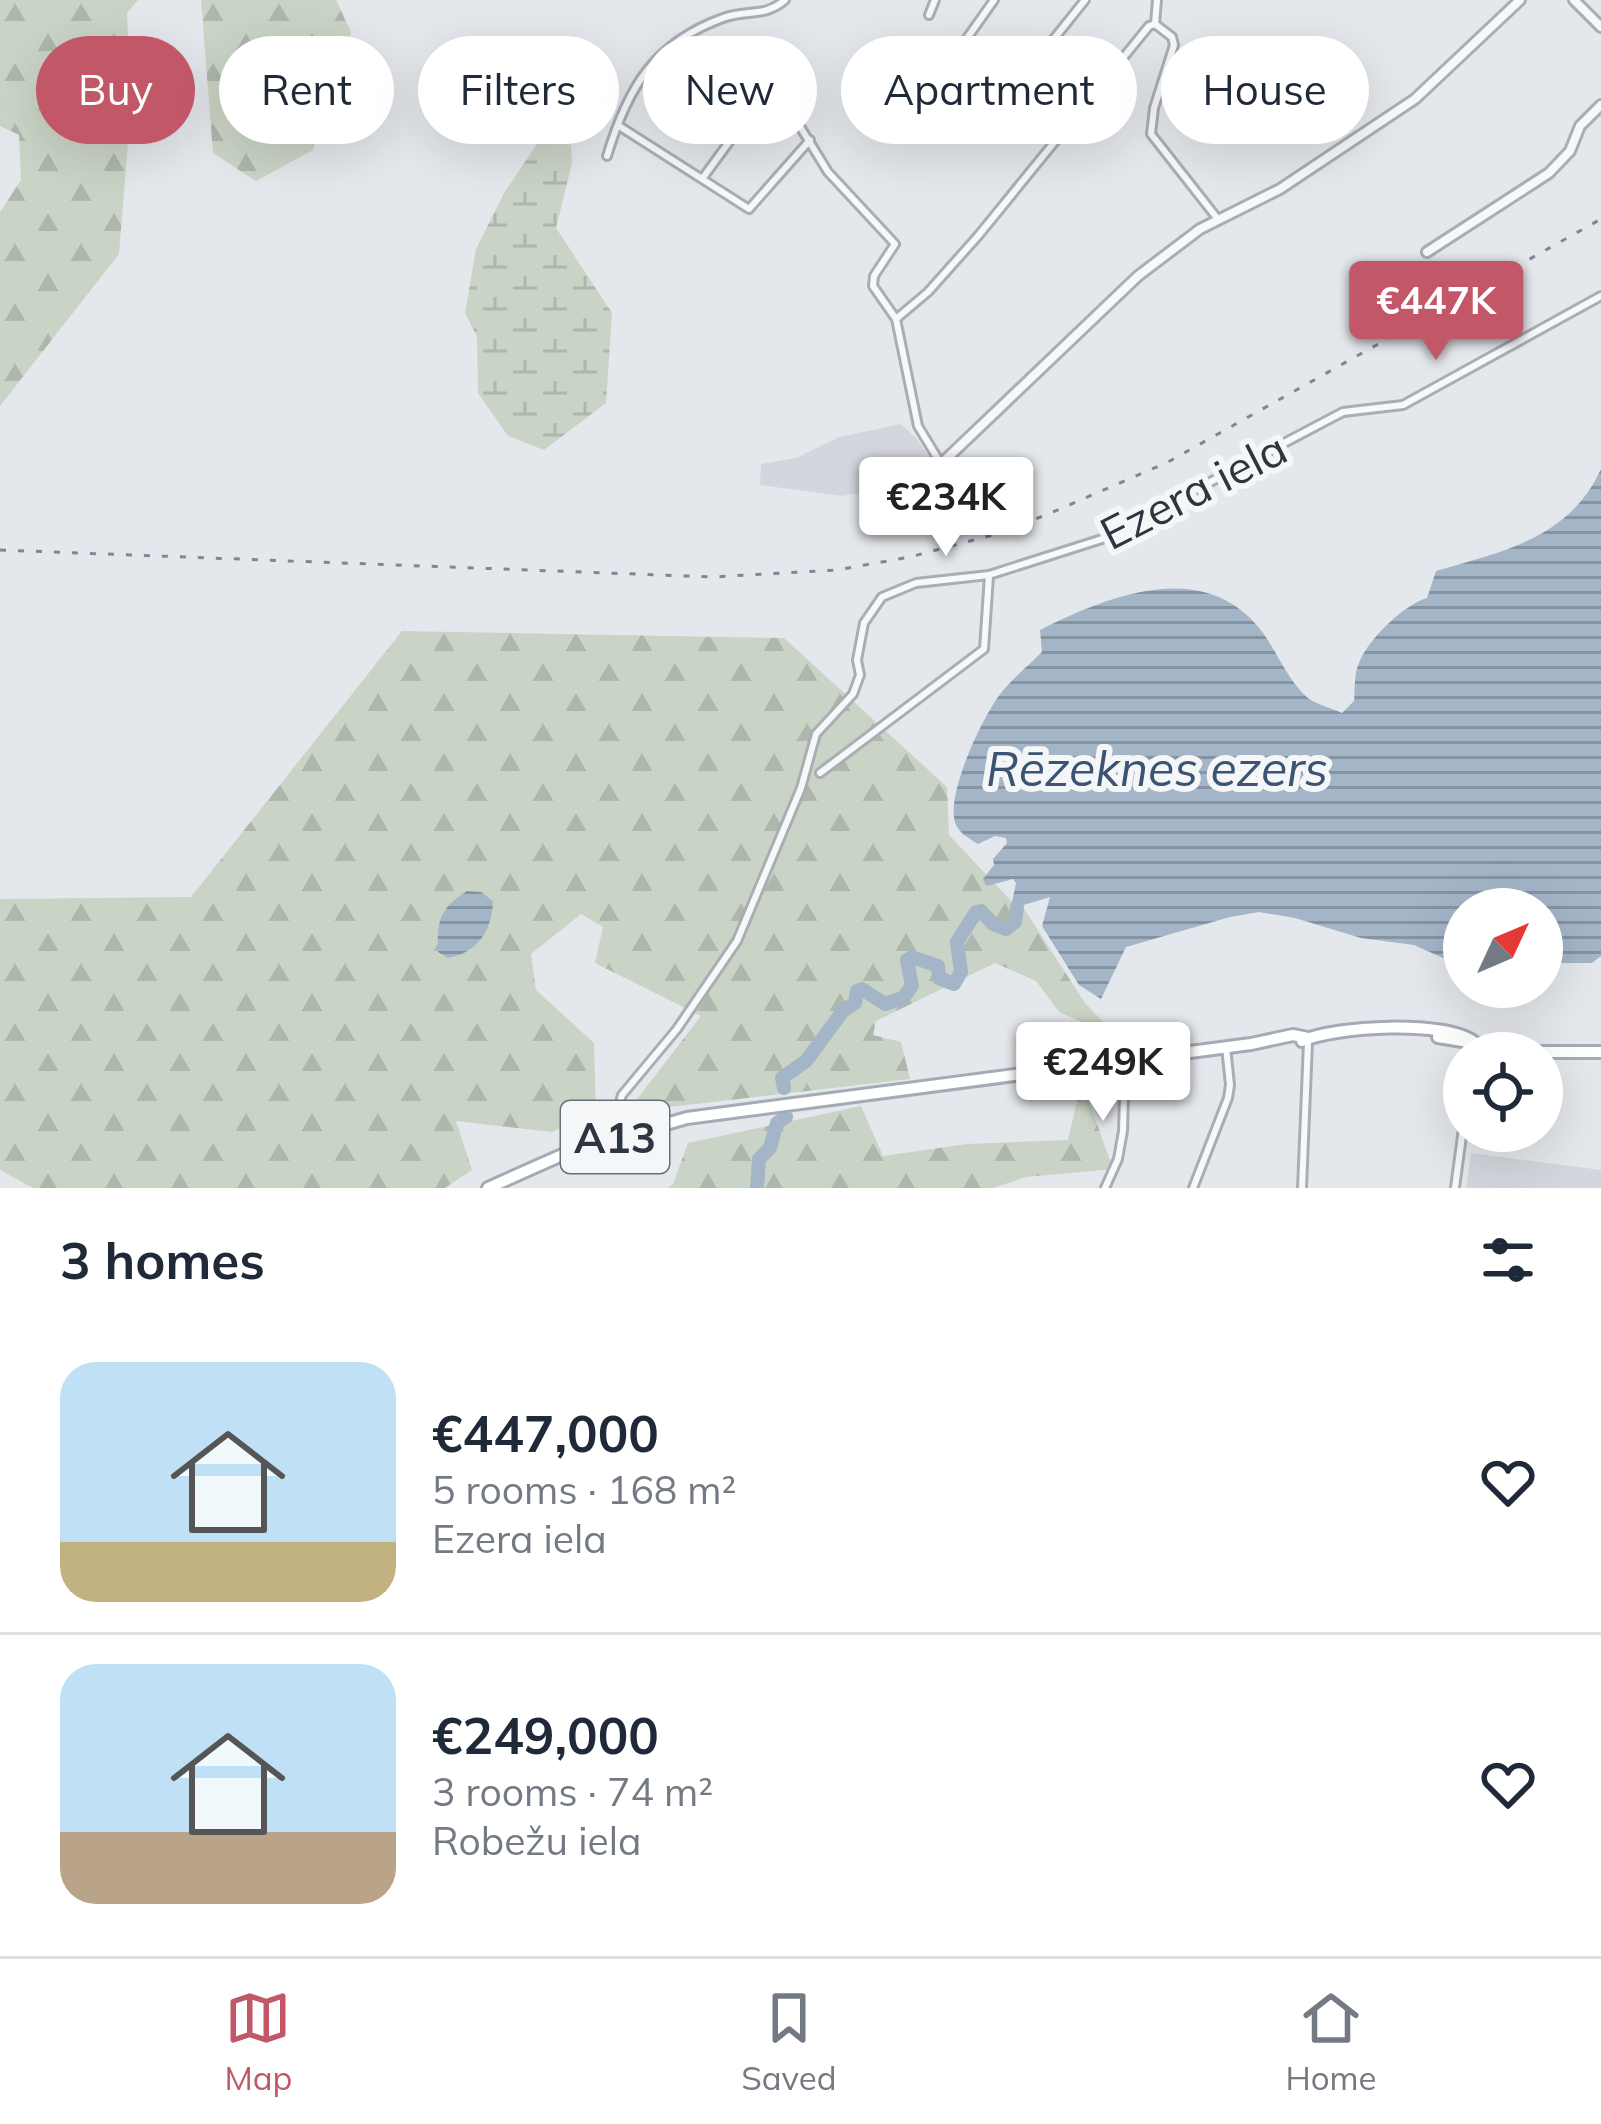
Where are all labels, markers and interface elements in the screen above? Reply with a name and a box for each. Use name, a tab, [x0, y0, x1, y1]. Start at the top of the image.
chip: Buy	[36, 36, 195, 144]
chip: Rent	[219, 36, 394, 144]
chip: Filters	[418, 36, 619, 144]
chip: New	[643, 36, 817, 144]
chip: Apartment	[841, 36, 1137, 144]
chip: House	[1161, 36, 1369, 144]
pin: €447K	[1352, 261, 1520, 363]
text: €447K	[1376, 275, 1496, 324]
street label: Ezera iela	[1090, 419, 1296, 561]
pin: €234K	[862, 457, 1030, 559]
text: €234K	[886, 471, 1006, 520]
water label: Rēzeknes ezers	[986, 738, 1328, 798]
north arrow	[1443, 888, 1563, 1008]
map controls	[1443, 888, 1563, 1152]
pin: €249K	[1019, 1022, 1187, 1124]
button: locate	[1443, 1032, 1563, 1152]
text: €249K	[1043, 1036, 1163, 1085]
road number: A13	[561, 1101, 669, 1173]
icon: filters	[1475, 1227, 1541, 1293]
text: 3 homes	[60, 1228, 265, 1292]
text: €447,000	[432, 1401, 659, 1465]
icon: home	[156, 1410, 300, 1554]
icon: heart	[1475, 1449, 1541, 1515]
text: 5 rooms · 168 m²	[432, 1465, 736, 1514]
text: Ezera iela	[432, 1514, 607, 1563]
text: €249,000	[432, 1703, 659, 1767]
icon: home	[156, 1712, 300, 1856]
icon: heart	[1475, 1751, 1541, 1817]
text: 3 rooms · 74 m²	[432, 1767, 713, 1816]
text: Robežu iela	[432, 1816, 641, 1865]
tab: Map	[224, 1985, 292, 2098]
tab: Saved	[741, 1985, 837, 2098]
tab: Home	[1285, 1985, 1377, 2098]

